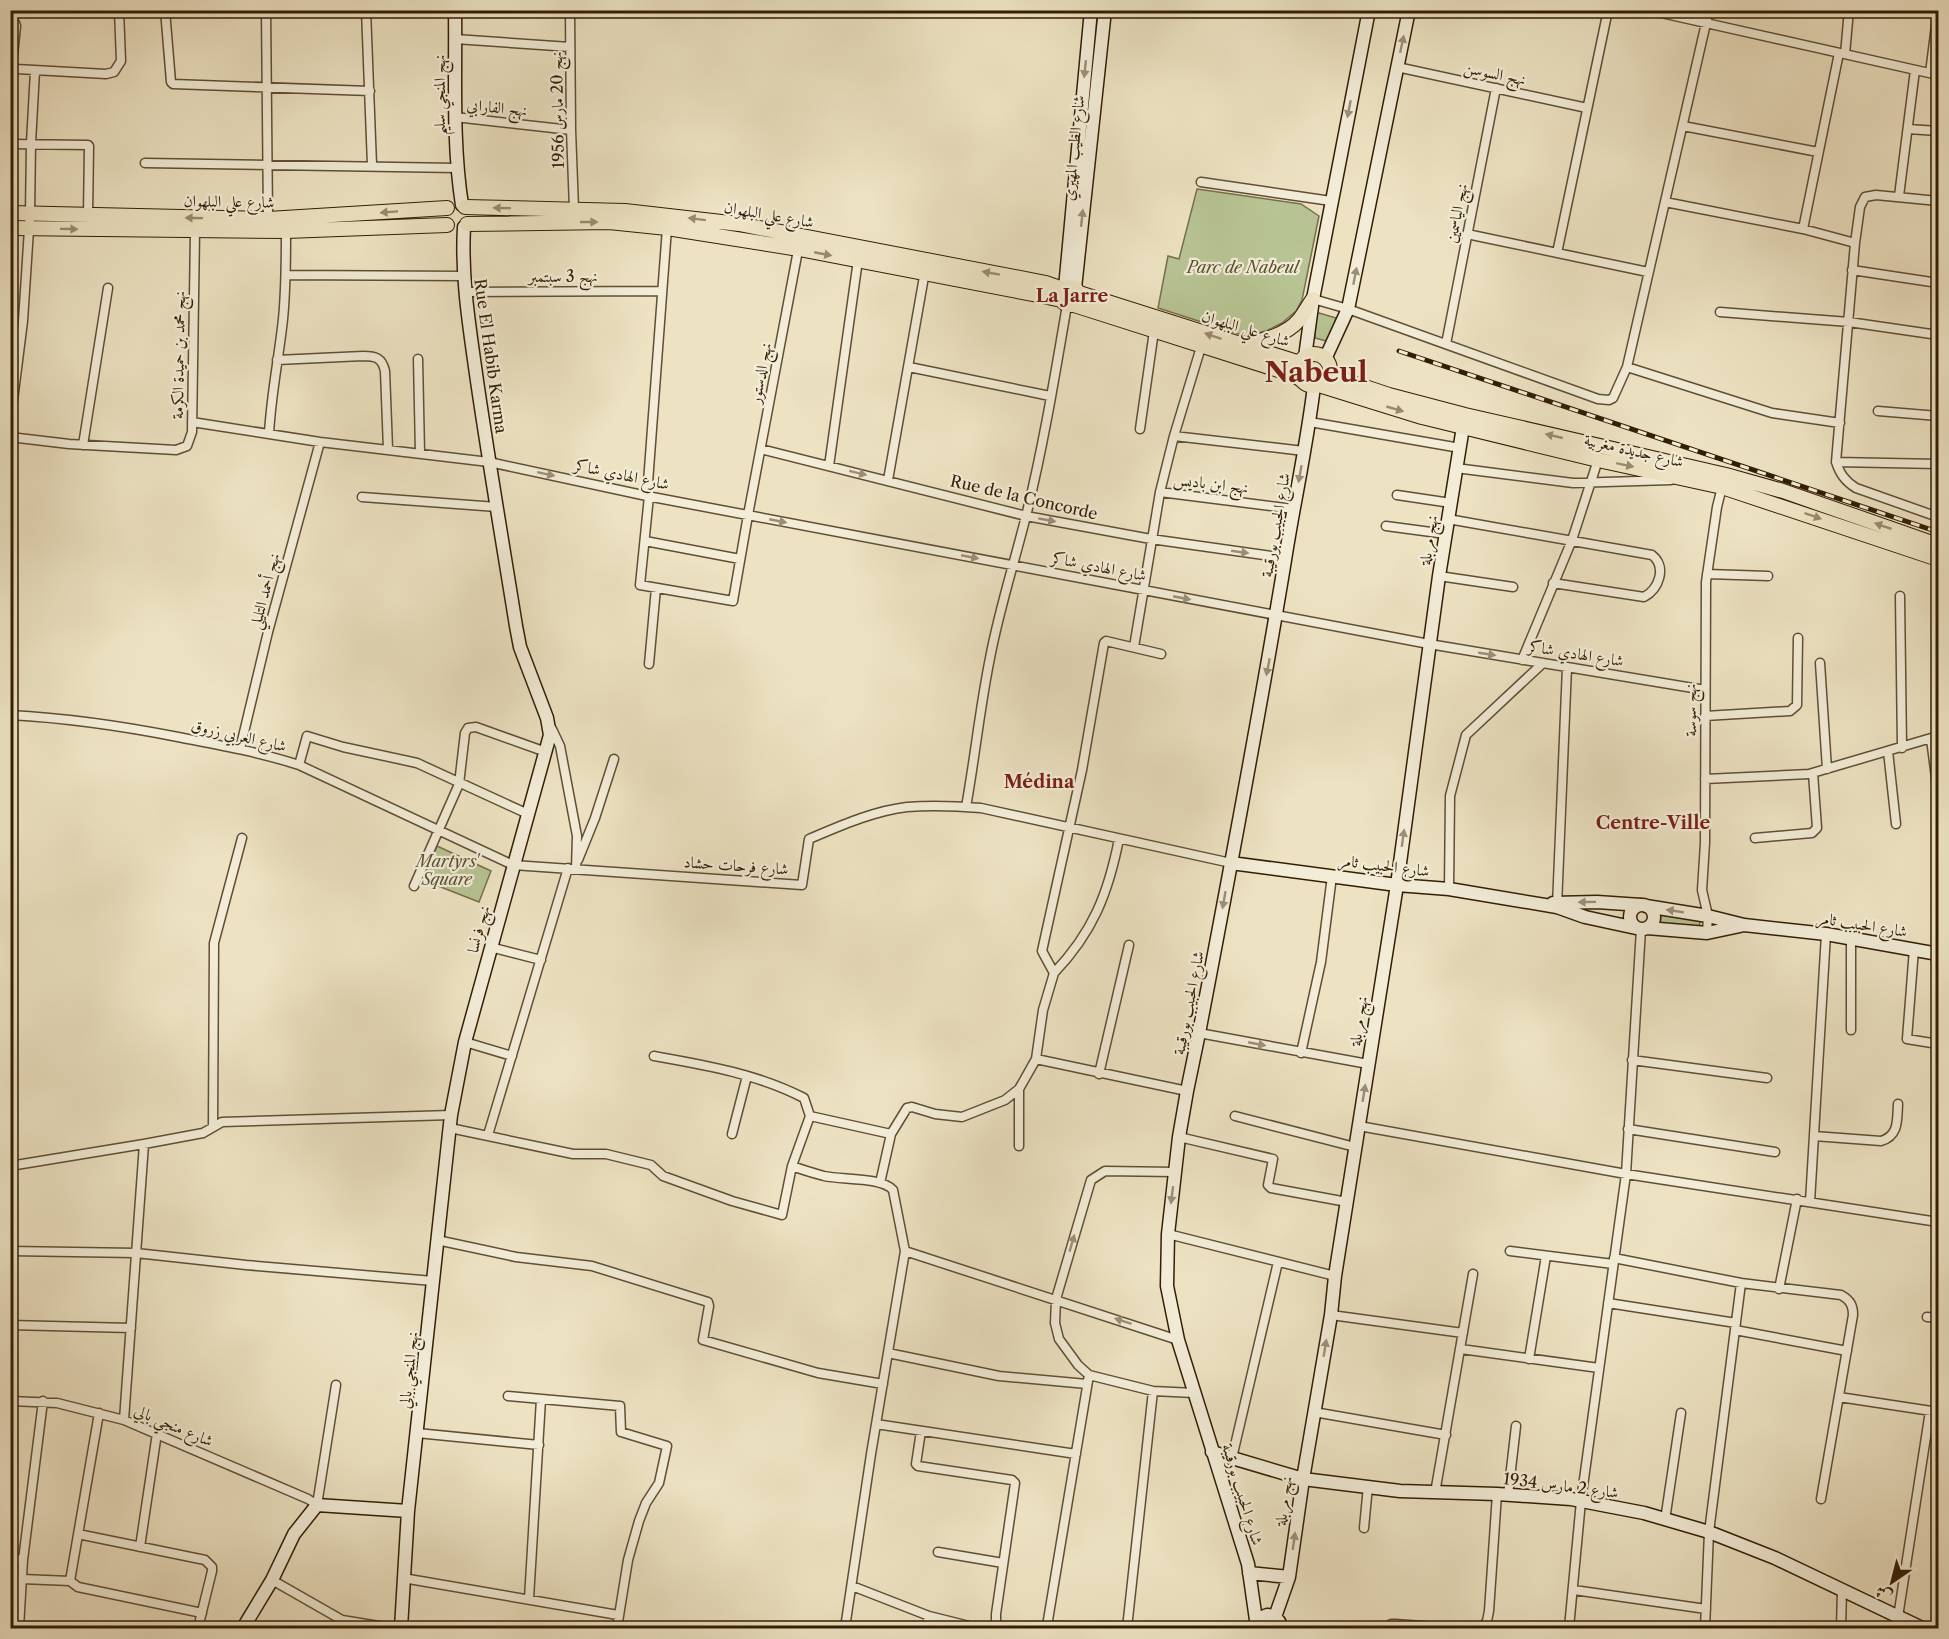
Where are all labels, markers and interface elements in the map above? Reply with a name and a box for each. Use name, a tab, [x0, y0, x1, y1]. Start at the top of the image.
one-way arrow	[1398, 34, 1407, 53]
street label: نهج 20 مارس 1956	[546, 51, 573, 169]
street label: نهج المنجي سليم	[429, 55, 456, 135]
street label: نهج السوسن	[1461, 57, 1528, 94]
one-way arrow	[1080, 59, 1090, 78]
street label: نهج الفارابي	[465, 94, 528, 125]
street label: شارع الطيب المهيري	[1058, 94, 1092, 202]
one-way arrow	[1344, 100, 1354, 118]
street label: نهج الياسمين	[1440, 182, 1476, 245]
street label: شارع علي البلهوان	[183, 190, 275, 218]
street label: شارع علي البلهوان	[721, 196, 815, 238]
one-way arrow	[492, 203, 511, 213]
one-way arrow	[379, 207, 398, 217]
one-way arrow	[1077, 209, 1087, 228]
one-way arrow	[185, 213, 204, 222]
one-way arrow	[687, 214, 706, 223]
one-way arrow	[579, 217, 598, 227]
one-way arrow	[59, 224, 78, 234]
one-way arrow	[814, 250, 833, 259]
park label: Parc de Nabeul	[1185, 257, 1301, 277]
street label: نهج 3 سبتمبر	[526, 266, 598, 291]
one-way arrow	[1351, 266, 1360, 285]
one-way arrow	[982, 268, 1001, 277]
street label: Rue El Habib Karma	[470, 277, 512, 435]
district label: La Jarre	[1036, 285, 1109, 307]
street label: نهج محمد بن حميدة الكرمة	[167, 291, 194, 419]
street label: شارع علي البلهوان	[1198, 305, 1292, 357]
one-way arrow	[1204, 331, 1222, 341]
street label: نهج الدستور	[744, 341, 781, 408]
district label: Nabeul	[1264, 355, 1368, 389]
one-way arrow	[1386, 405, 1404, 414]
street label: شارع جديدة مغربية	[1581, 429, 1686, 475]
one-way arrow	[1545, 430, 1563, 440]
street label: شارع الهادي شاكر	[570, 454, 671, 498]
one-way arrow	[1616, 461, 1634, 471]
one-way arrow	[1295, 465, 1304, 484]
one-way arrow	[849, 468, 867, 478]
street label: نهج ابن باديس	[1172, 468, 1250, 502]
one-way arrow	[536, 470, 555, 479]
street label: Rue de la Concorde	[948, 470, 1100, 524]
street label: شارع الحبيب بورقيبة	[1256, 471, 1298, 579]
one-way arrow	[1804, 511, 1822, 521]
street label: نهج مربلة	[1414, 514, 1447, 568]
one-way arrow	[1038, 516, 1057, 525]
one-way arrow	[769, 517, 788, 526]
one-way arrow	[1874, 520, 1892, 530]
street label: شارع الهادي شاكر	[1047, 547, 1148, 589]
one-way arrow	[1230, 547, 1249, 556]
street label: نهج أحمد التليلي	[243, 550, 290, 633]
one-way arrow	[960, 553, 979, 562]
one-way arrow	[1172, 593, 1191, 602]
street label: شارع الهادي شاكر	[1524, 635, 1625, 674]
one-way arrow	[1478, 649, 1497, 658]
one-way arrow	[1263, 657, 1272, 676]
street label: نهج سوسة	[1680, 684, 1705, 736]
street label: شارع العربي زروق	[189, 714, 289, 760]
district label: Médina	[1004, 771, 1075, 793]
district label: Centre-Ville	[1596, 812, 1711, 834]
one-way arrow	[1398, 828, 1408, 847]
street label: شارع الحبيب ثامر	[1337, 849, 1431, 884]
park label: Martyrs' Square	[414, 851, 481, 889]
street label: شارع فرحات حشاد	[683, 851, 789, 883]
one-way arrow	[1219, 890, 1228, 909]
one-way arrow	[1578, 897, 1597, 907]
street label: نهج فرنسا	[462, 903, 499, 956]
one-way arrow	[1665, 906, 1684, 915]
street label: شارع الحبيب ثامر	[1815, 907, 1909, 945]
street label: شارع الحبيب بورقيبة	[1168, 949, 1212, 1057]
street label: نهج مربلة	[1344, 995, 1377, 1049]
one-way arrow	[1247, 1040, 1266, 1049]
one-way arrow	[1359, 1083, 1368, 1102]
one-way arrow	[1168, 1185, 1177, 1204]
one-way arrow	[1068, 1234, 1077, 1252]
one-way arrow	[1114, 1316, 1132, 1325]
street label: نهج المنجي بالي	[394, 1330, 428, 1410]
one-way arrow	[1321, 1338, 1330, 1357]
street label: شارع منجي بالي	[129, 1399, 216, 1456]
street label: شارع الحبيب بورقيبة	[1214, 1441, 1268, 1548]
street label: شارع 2 مارس 1934	[1502, 1468, 1620, 1506]
street label: نهج مربلة	[1269, 1475, 1301, 1529]
one-way arrow	[1290, 1531, 1299, 1550]
north arrow	[1862, 1552, 1922, 1612]
text: ش	[1871, 1582, 1896, 1607]

